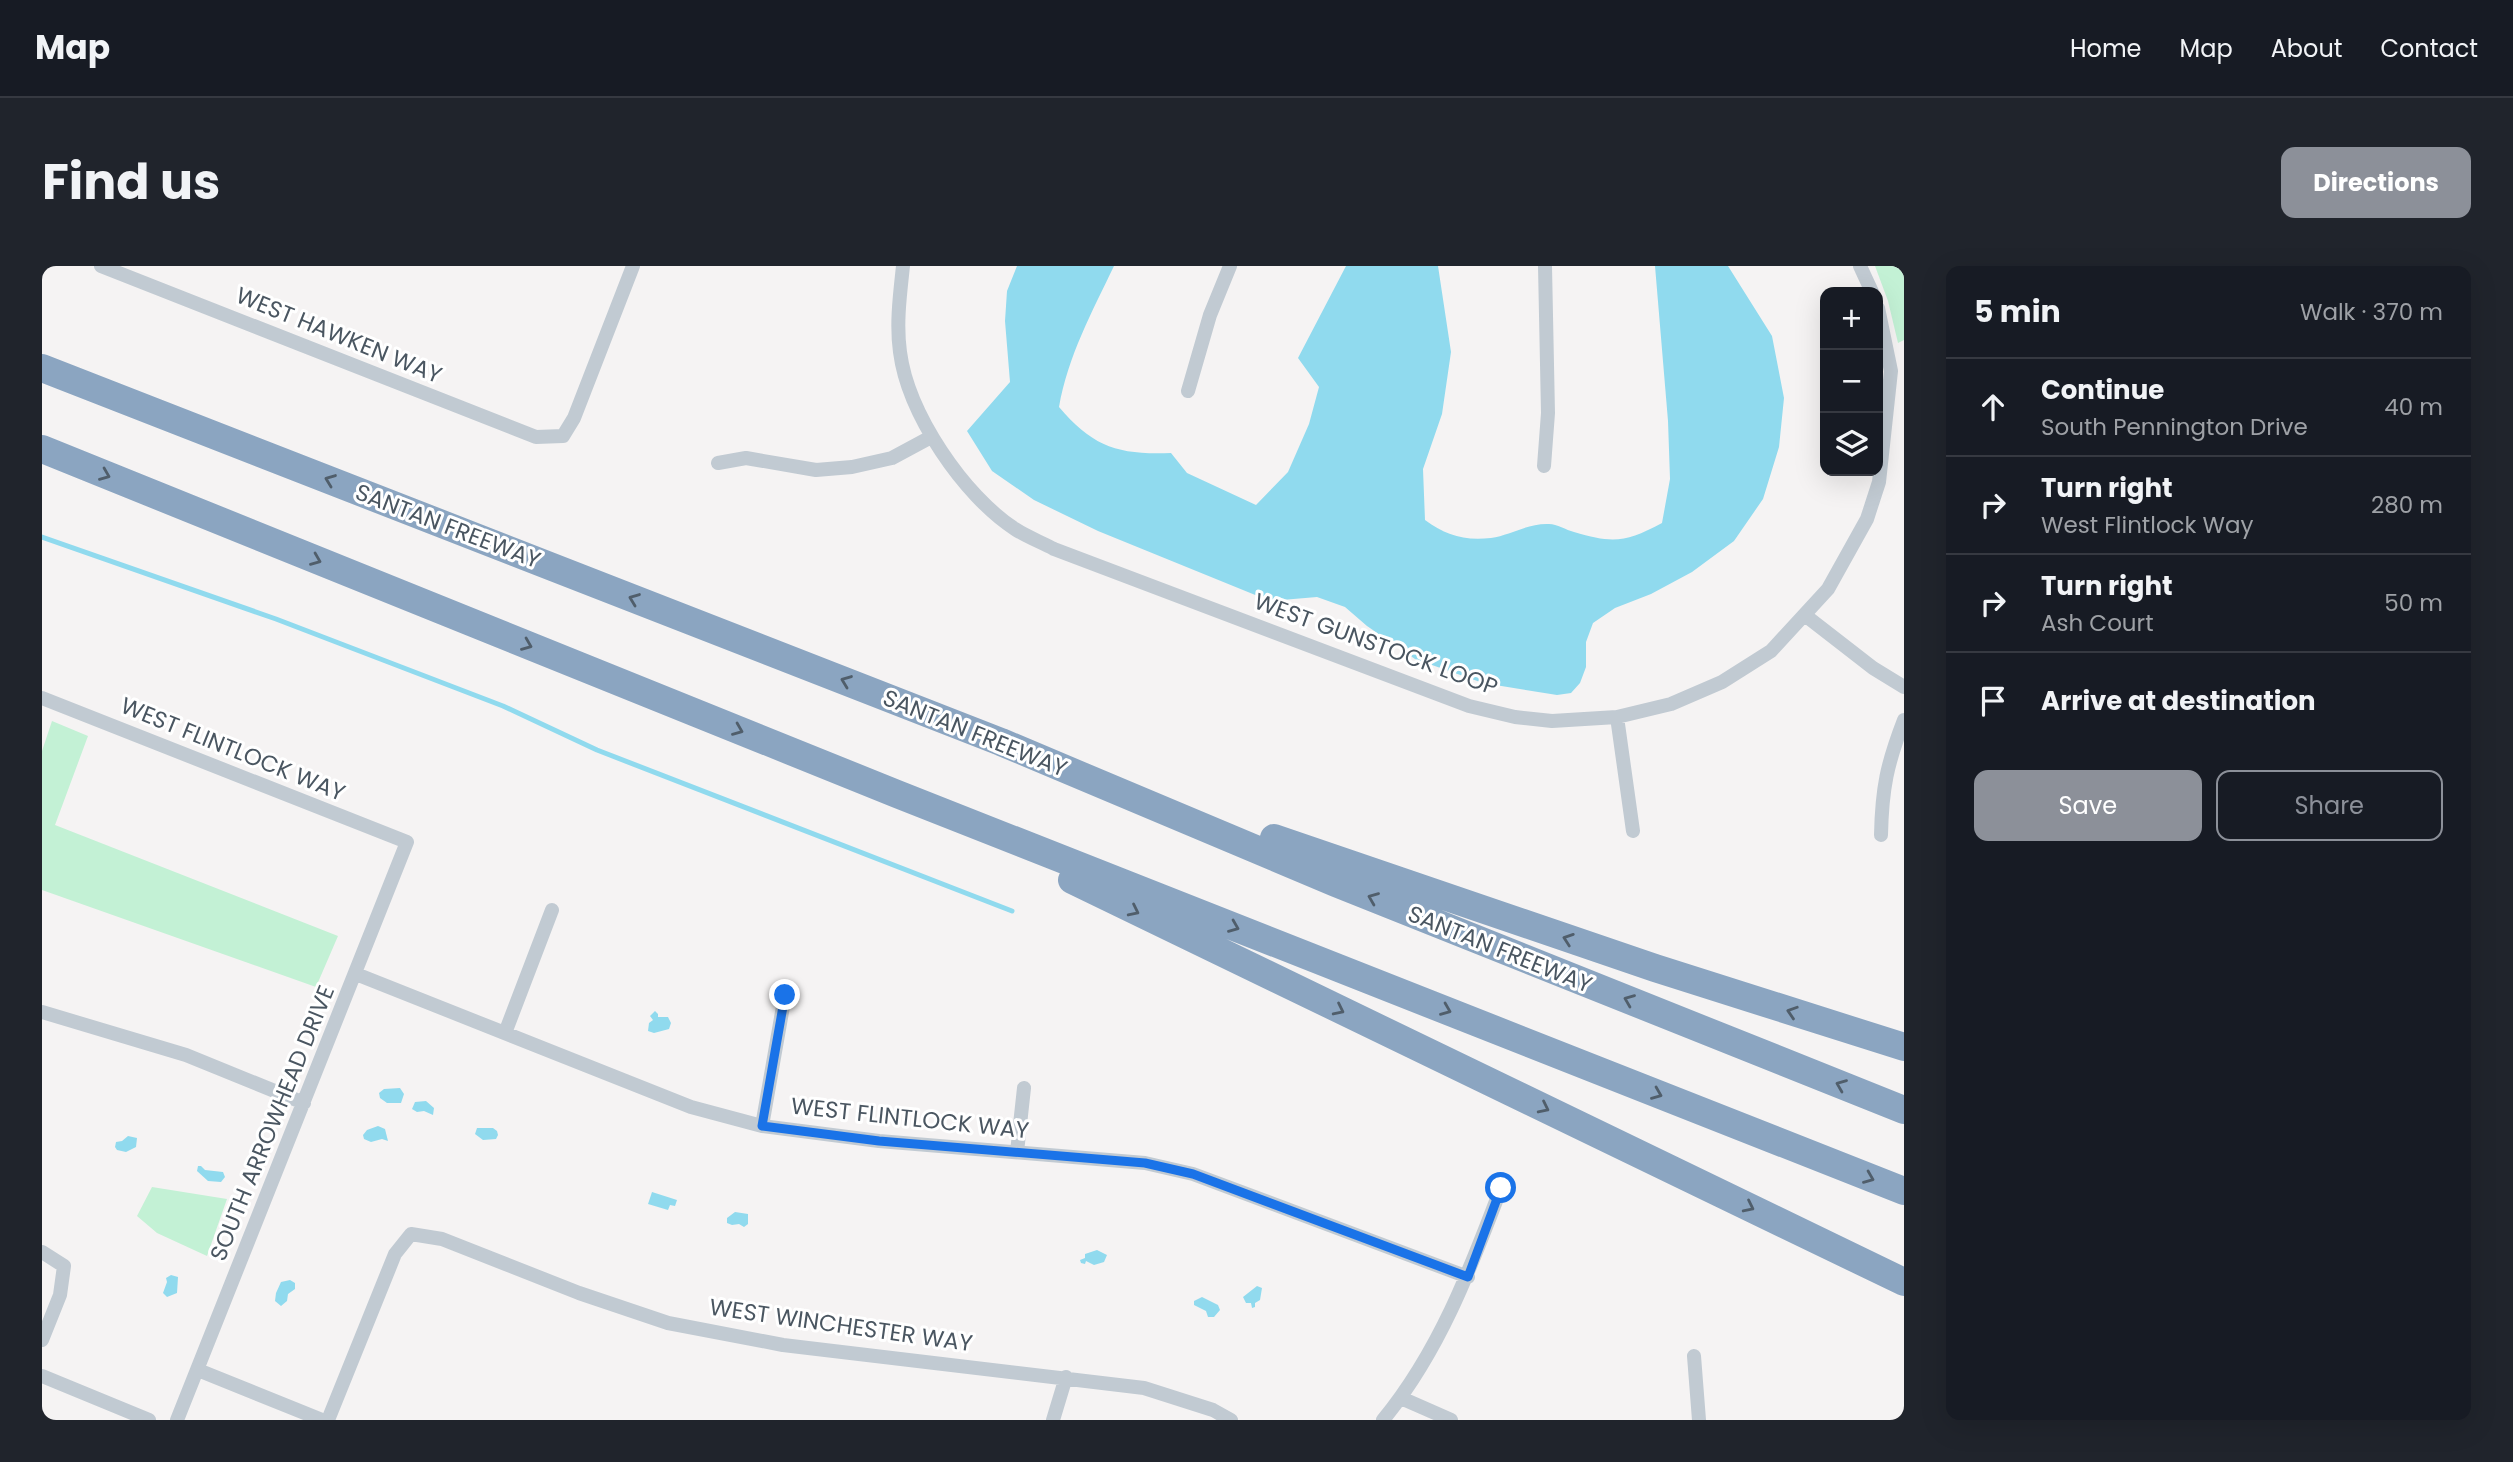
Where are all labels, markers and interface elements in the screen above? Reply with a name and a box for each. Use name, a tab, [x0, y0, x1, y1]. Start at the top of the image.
text: Map	[35, 24, 110, 71]
text: Home	[2070, 32, 2142, 65]
text: Map	[2180, 32, 2233, 65]
text: About	[2271, 32, 2342, 65]
text: Contact	[2380, 32, 2478, 65]
button: Directions	[2281, 147, 2471, 218]
text: Find us	[42, 148, 220, 216]
street label: WEST HAWKEN WAY	[231, 279, 447, 391]
map controls	[1820, 287, 1883, 476]
button: +	[1820, 287, 1883, 350]
text: 5 min	[1974, 290, 2061, 333]
text: Walk · 370 m	[2300, 296, 2443, 328]
button: −	[1820, 350, 1883, 413]
text: Continue	[2041, 372, 2164, 408]
icon: ahead	[1974, 388, 2012, 426]
text: 40 m	[2384, 391, 2443, 423]
text: South Pennington Drive	[2041, 411, 2308, 443]
button: layers	[1820, 413, 1883, 476]
one-way arrow	[98, 467, 111, 481]
text: Turn right	[2041, 470, 2173, 506]
one-way arrow	[325, 475, 337, 489]
street label: SANTAN FREEWAY	[351, 476, 545, 576]
icon: right	[1974, 486, 2012, 524]
text: 280 m	[2371, 489, 2443, 521]
text: West Flintlock Way	[2041, 509, 2254, 541]
one-way arrow	[310, 551, 322, 565]
text: Turn right	[2041, 568, 2173, 604]
icon: right	[1974, 584, 2012, 622]
street label: WEST GUNSTOCK LOOP	[1250, 585, 1502, 703]
text: 50 m	[2384, 587, 2443, 619]
one-way arrow	[628, 593, 640, 607]
text: Ash Court	[2041, 607, 2154, 639]
one-way arrow	[521, 636, 533, 650]
one-way arrow	[840, 676, 852, 690]
street label: SANTAN FREEWAY	[878, 681, 1072, 785]
icon: arrive	[1974, 682, 2012, 720]
text: Arrive at destination	[2041, 683, 2316, 719]
street label: WEST FLINTLOCK WAY	[116, 689, 350, 809]
one-way arrow	[732, 721, 744, 735]
button: Save	[1974, 770, 2202, 841]
button: Share	[2216, 770, 2443, 841]
one-way arrow	[1367, 892, 1379, 906]
street label: SANTAN FREEWAY	[1403, 897, 1597, 1001]
one-way arrow	[1127, 903, 1139, 917]
one-way arrow	[1228, 918, 1240, 932]
one-way arrow	[1562, 933, 1574, 947]
route end	[769, 979, 800, 1010]
street label: SOUTH ARROWHEAD DRIVE	[202, 980, 342, 1266]
one-way arrow	[1624, 995, 1636, 1009]
one-way arrow	[1332, 1001, 1344, 1015]
one-way arrow	[1439, 1002, 1451, 1016]
one-way arrow	[1787, 1005, 1799, 1020]
one-way arrow	[1835, 1079, 1848, 1093]
one-way arrow	[1651, 1085, 1663, 1099]
street label: WEST FLINTLOCK WAY	[789, 1090, 1031, 1146]
one-way arrow	[1537, 1100, 1549, 1114]
one-way arrow	[1862, 1169, 1874, 1183]
route start	[1485, 1172, 1516, 1203]
one-way arrow	[1742, 1199, 1754, 1213]
street label: WEST WINCHESTER WAY	[707, 1291, 975, 1359]

